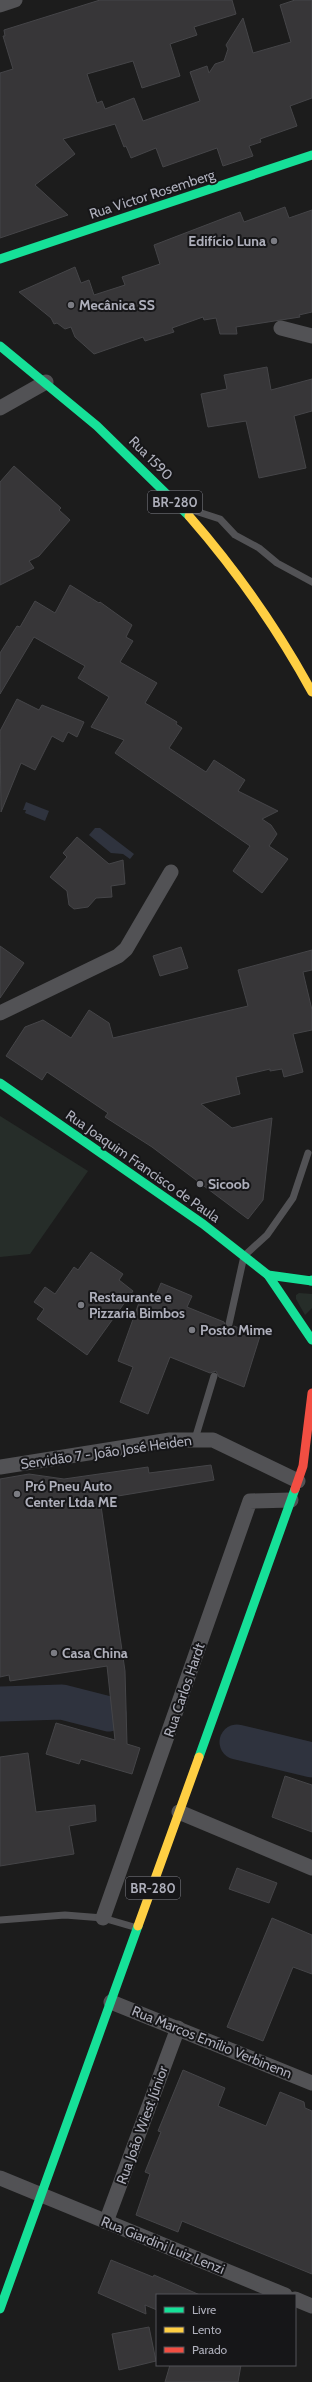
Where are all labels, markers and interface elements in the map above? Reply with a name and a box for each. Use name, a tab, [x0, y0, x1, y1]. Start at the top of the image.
street label: Rua Victor Rosemberg	[87, 165, 218, 223]
place label: Edifício Luna	[188, 232, 266, 250]
marker: Edifício Luna	[269, 236, 279, 246]
place label: Mecânica SS	[79, 296, 155, 314]
marker: Mecânica SS	[66, 300, 76, 310]
street label: Rua 1590	[125, 432, 177, 484]
road number: BR-280	[148, 491, 202, 513]
street label: Rua Joaquim Francisco de Paula	[62, 1106, 224, 1226]
place label: Sicoob	[208, 1175, 250, 1193]
marker: Sicoob	[195, 1179, 205, 1189]
place label: Restaurante e Pizzaria Bimbos	[89, 1288, 185, 1322]
marker: Restaurante e Pizzaria Bimbos	[76, 1300, 86, 1310]
place label: Posto Mime	[200, 1321, 272, 1339]
marker: Posto Mime	[187, 1325, 197, 1335]
street label: Servidão 7 - João José Heiden	[19, 1431, 193, 1473]
place label: Pró Pneu Auto Center Ltda ME	[25, 1477, 117, 1511]
marker: Pró Pneu Auto Center Ltda ME	[12, 1489, 22, 1499]
street label: Rua Carlos Hardt	[159, 1640, 209, 1739]
place label: Casa China	[62, 1644, 128, 1662]
marker: Casa China	[49, 1648, 59, 1658]
road number: BR-280	[126, 1877, 180, 1899]
street label: Rua Marcos Emílio Verbinenn	[129, 2002, 295, 2082]
street label: Rua João Wiest Júnior	[112, 2063, 172, 2187]
street label: Rua Giardini Luiz Lenzi	[99, 2212, 228, 2278]
legend	[156, 2294, 296, 2366]
text: Livre	[192, 2302, 216, 2317]
text: Lento	[192, 2322, 222, 2337]
text: Parado	[192, 2342, 228, 2357]

